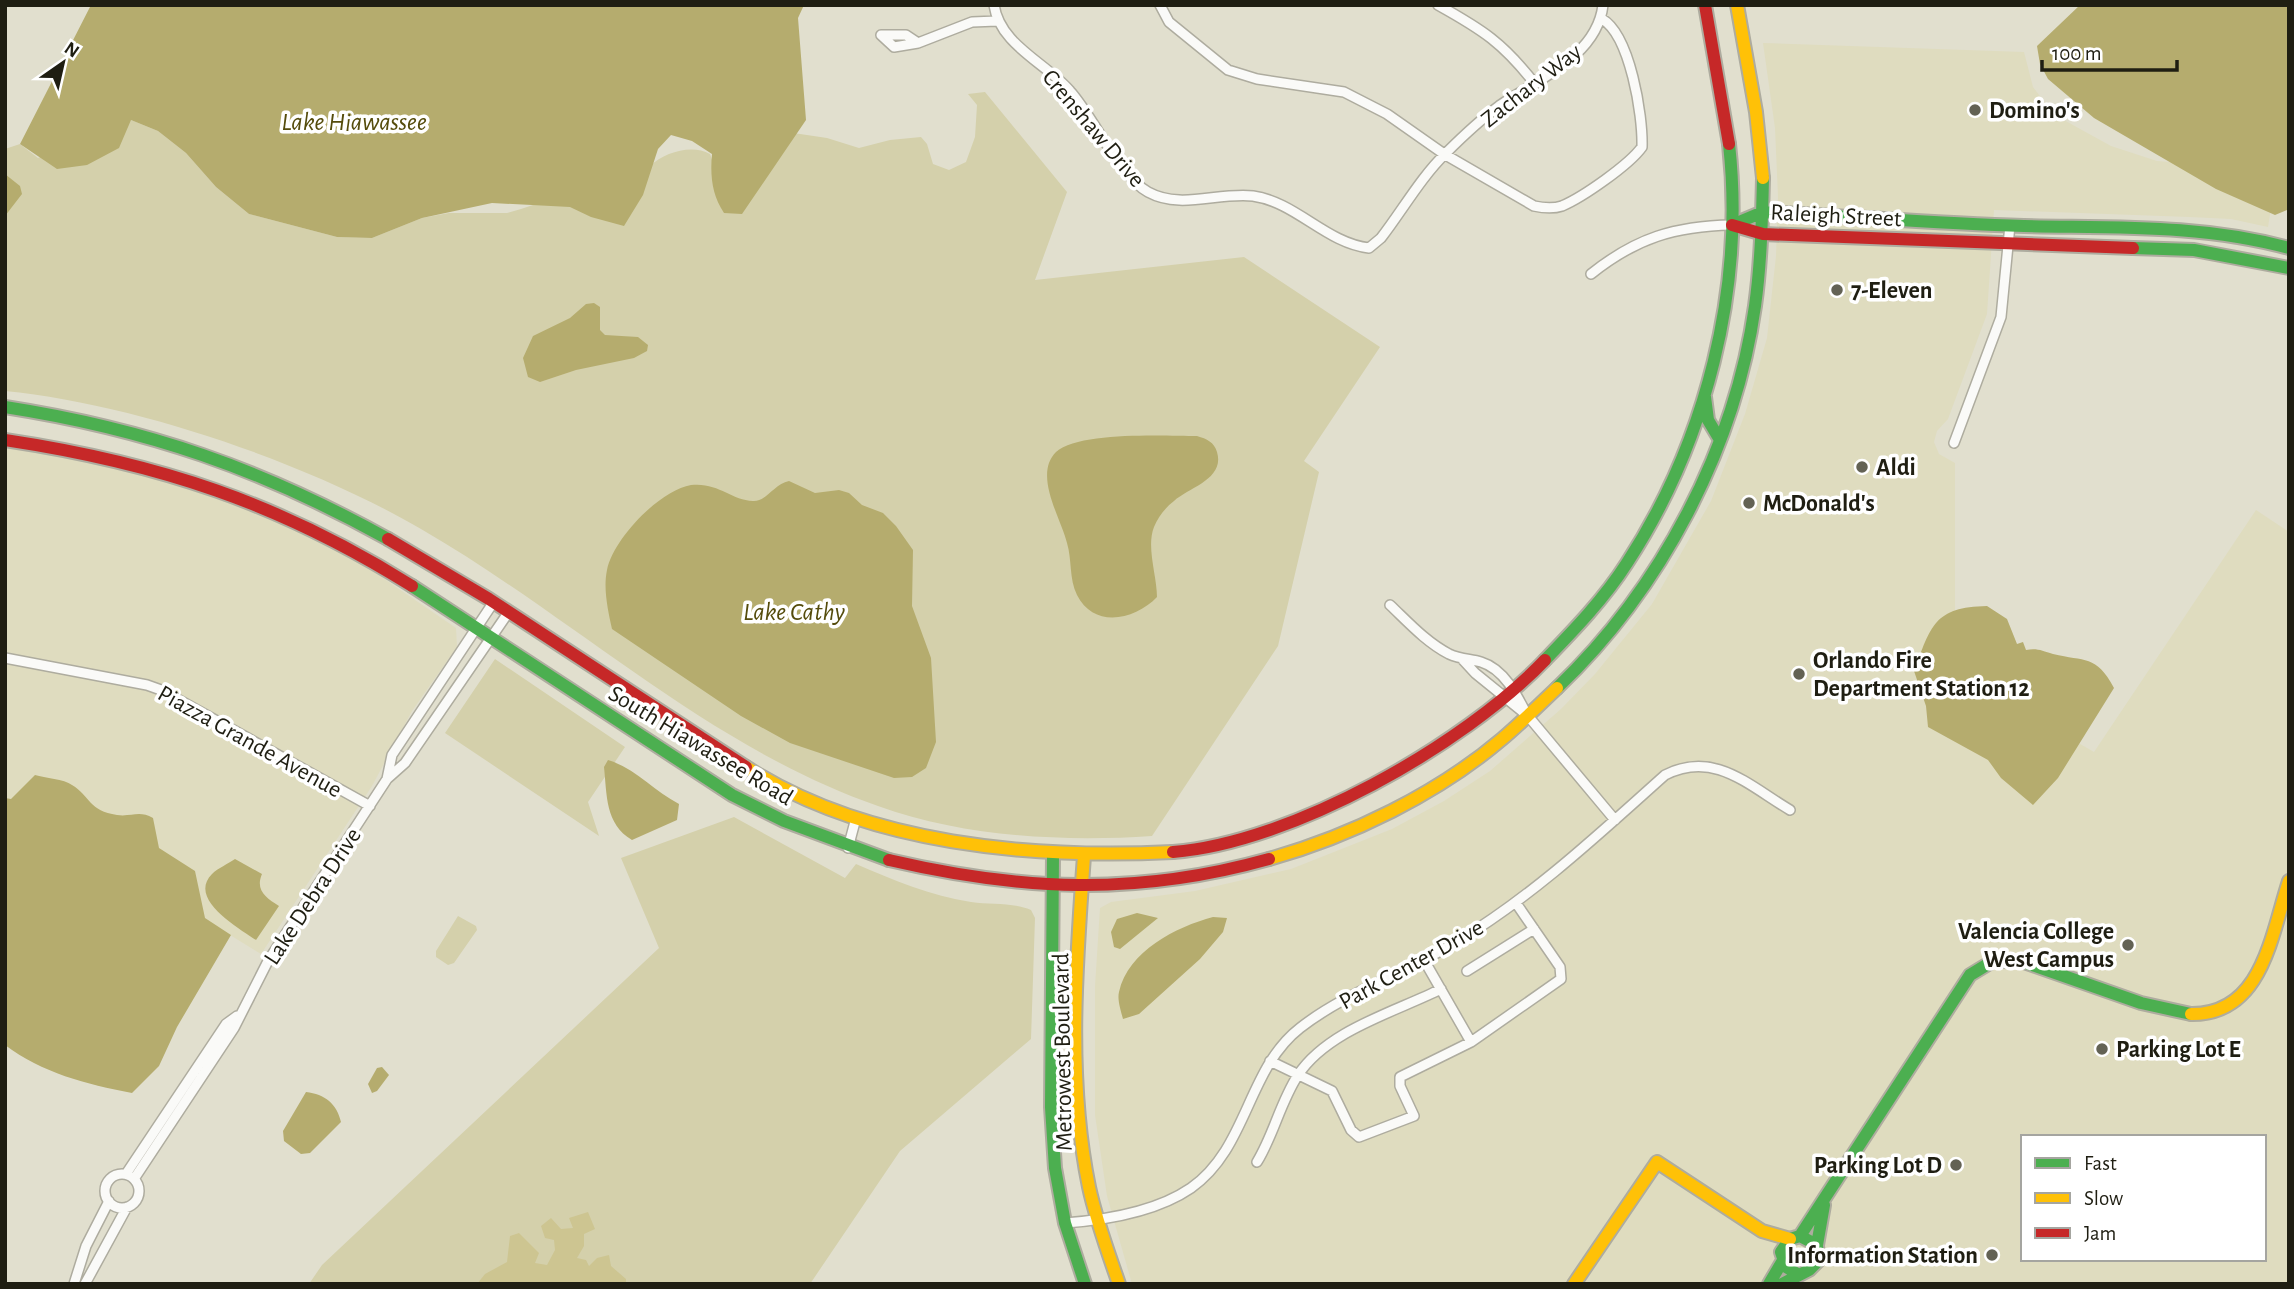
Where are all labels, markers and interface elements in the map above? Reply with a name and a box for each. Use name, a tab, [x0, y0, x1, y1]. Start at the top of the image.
north arrow	[28, 28, 98, 98]
scale bar	[2042, 28, 2177, 72]
text: N	[61, 39, 82, 62]
street label: Zachary Way	[1477, 39, 1586, 132]
text: 100 m	[2052, 43, 2102, 64]
street label: Crenshaw Drive	[1037, 65, 1149, 192]
place label: Domino's	[1989, 99, 2080, 123]
marker: Domino's	[1967, 102, 1983, 118]
water label: Lake Hiawassee	[281, 109, 427, 135]
street label: Raleigh Street	[1770, 201, 1903, 231]
place label: 7-Eleven	[1851, 279, 1932, 303]
marker: 7-Eleven	[1829, 282, 1845, 298]
place label: Aldi	[1876, 456, 1916, 480]
marker: Aldi	[1854, 459, 1870, 475]
place label: McDonald's	[1763, 492, 1875, 516]
marker: McDonald's	[1741, 495, 1757, 511]
water label: Lake Cathy	[743, 599, 845, 625]
place label: Orlando Fire Department Station 12	[1813, 649, 2029, 701]
marker: Orlando Fire Department Station 12	[1791, 666, 1807, 682]
street label: Piazza Grande Avenue	[153, 681, 346, 802]
street label: South Hiawassee Road	[604, 681, 797, 810]
street label: Lake Debra Drive	[260, 824, 366, 969]
street label: Park Center Drive	[1335, 915, 1488, 1014]
place label: Valencia College West Campus	[1958, 920, 2114, 972]
marker: Valencia College West Campus	[2120, 937, 2136, 953]
street label: Metrowest Boulevard	[1049, 953, 1077, 1151]
place label: Parking Lot E	[2116, 1038, 2241, 1062]
marker: Parking Lot E	[2094, 1041, 2110, 1057]
legend	[2021, 1135, 2266, 1261]
text: Fast	[2084, 1153, 2117, 1174]
place label: Parking Lot D	[1814, 1154, 1942, 1178]
marker: Parking Lot D	[1948, 1157, 1964, 1173]
text: Slow	[2084, 1188, 2123, 1209]
text: Jam	[2084, 1223, 2116, 1244]
place label: Information Station	[1787, 1244, 1978, 1268]
marker: Information Station	[1984, 1247, 2000, 1263]

